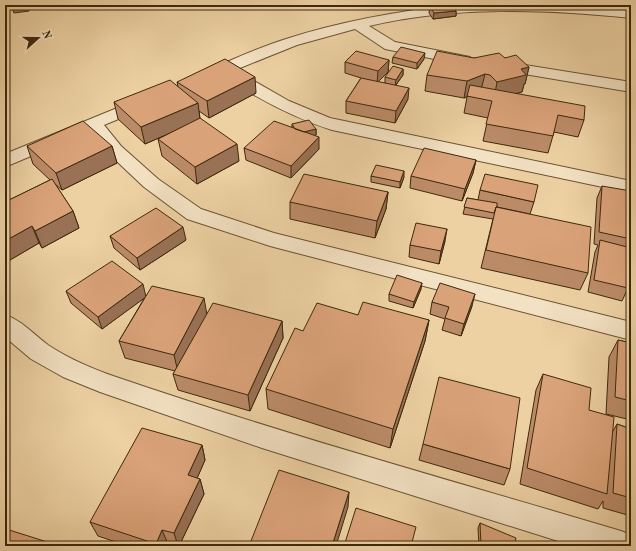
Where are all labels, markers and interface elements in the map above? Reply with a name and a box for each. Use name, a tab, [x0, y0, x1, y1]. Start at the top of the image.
north arrow	[18, 18, 58, 58]
text: N	[39, 29, 53, 41]

